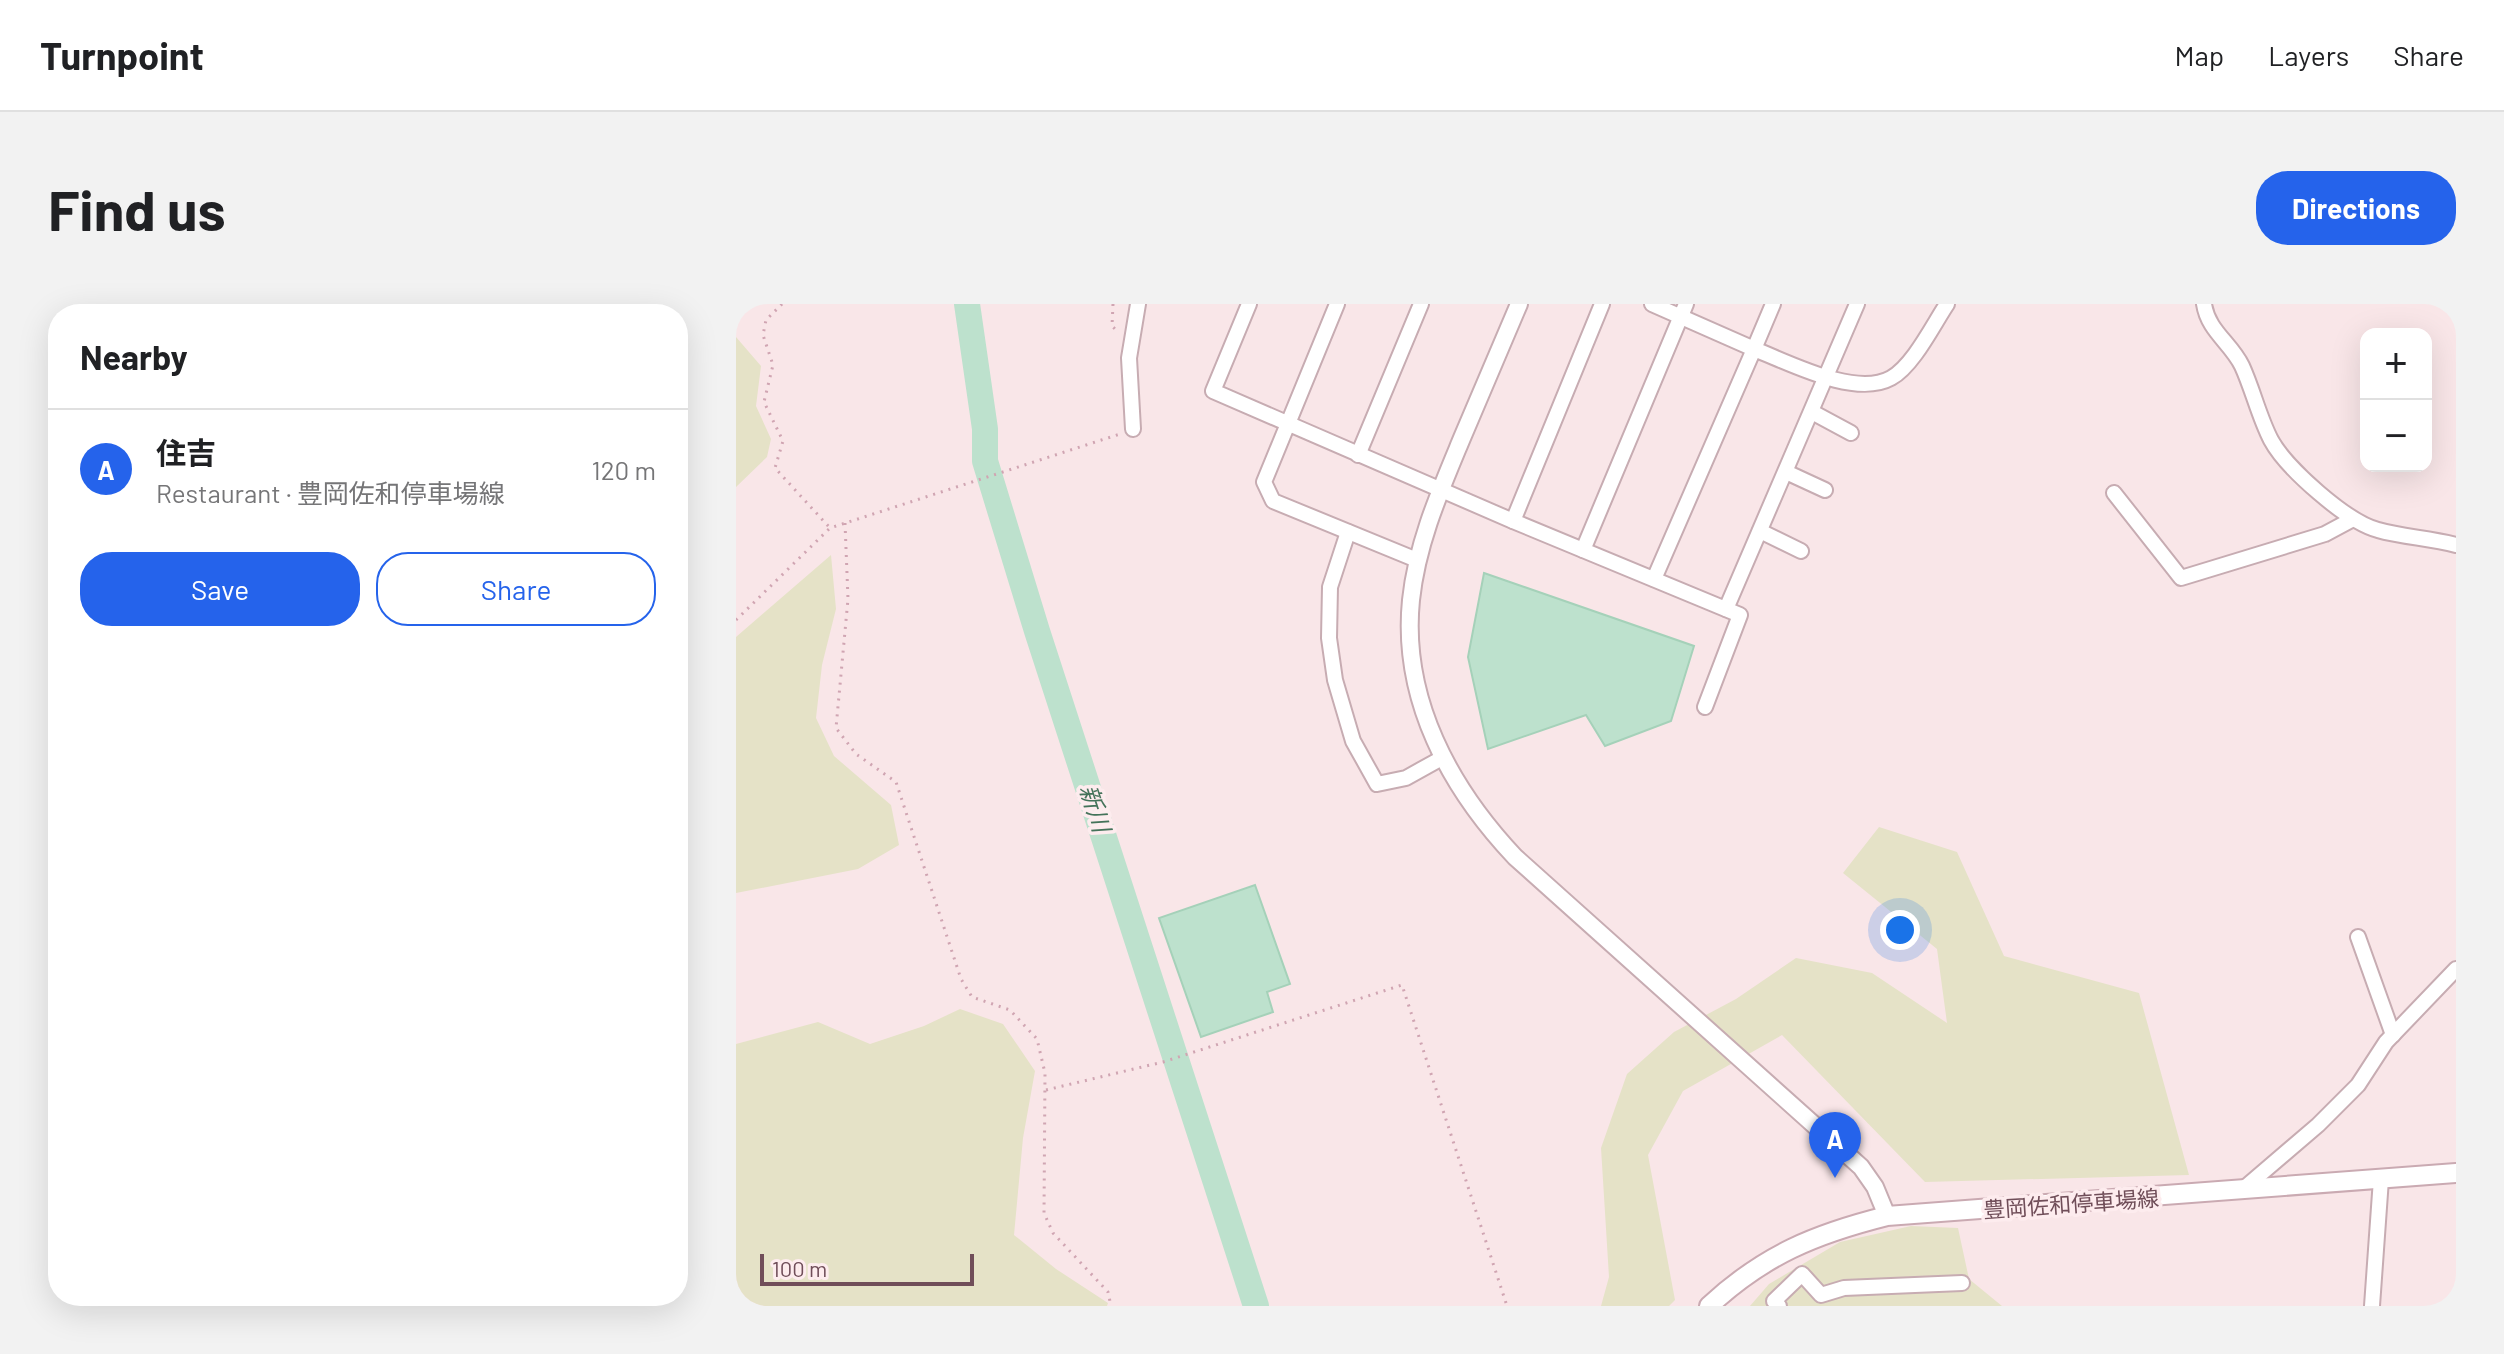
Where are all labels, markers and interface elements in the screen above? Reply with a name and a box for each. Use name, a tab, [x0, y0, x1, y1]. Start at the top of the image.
text: Turnpoint	[40, 32, 204, 78]
text: Map	[2174, 38, 2224, 72]
text: Layers	[2268, 38, 2349, 72]
text: Share	[2393, 38, 2464, 72]
button: Directions	[2256, 171, 2456, 245]
text: Find us	[48, 175, 226, 242]
map controls	[2360, 328, 2432, 472]
button: +	[2360, 328, 2432, 400]
text: Nearby	[80, 336, 188, 377]
button: −	[2360, 400, 2432, 472]
text: 住吉	[156, 434, 216, 470]
text: A	[97, 454, 115, 485]
text: 120 m	[592, 454, 656, 485]
text: Restaurant · 豊岡佐和停車場線	[156, 477, 505, 508]
button: Save	[80, 552, 360, 626]
button: Share	[376, 552, 656, 626]
water label: 新川	[1075, 781, 1118, 838]
your location	[1880, 910, 1920, 950]
pin: A	[1809, 1112, 1861, 1178]
street label: 豊岡佐和停車場線	[1982, 1184, 2160, 1222]
scale bar	[760, 1250, 974, 1286]
text: 100 m	[772, 1255, 827, 1281]

